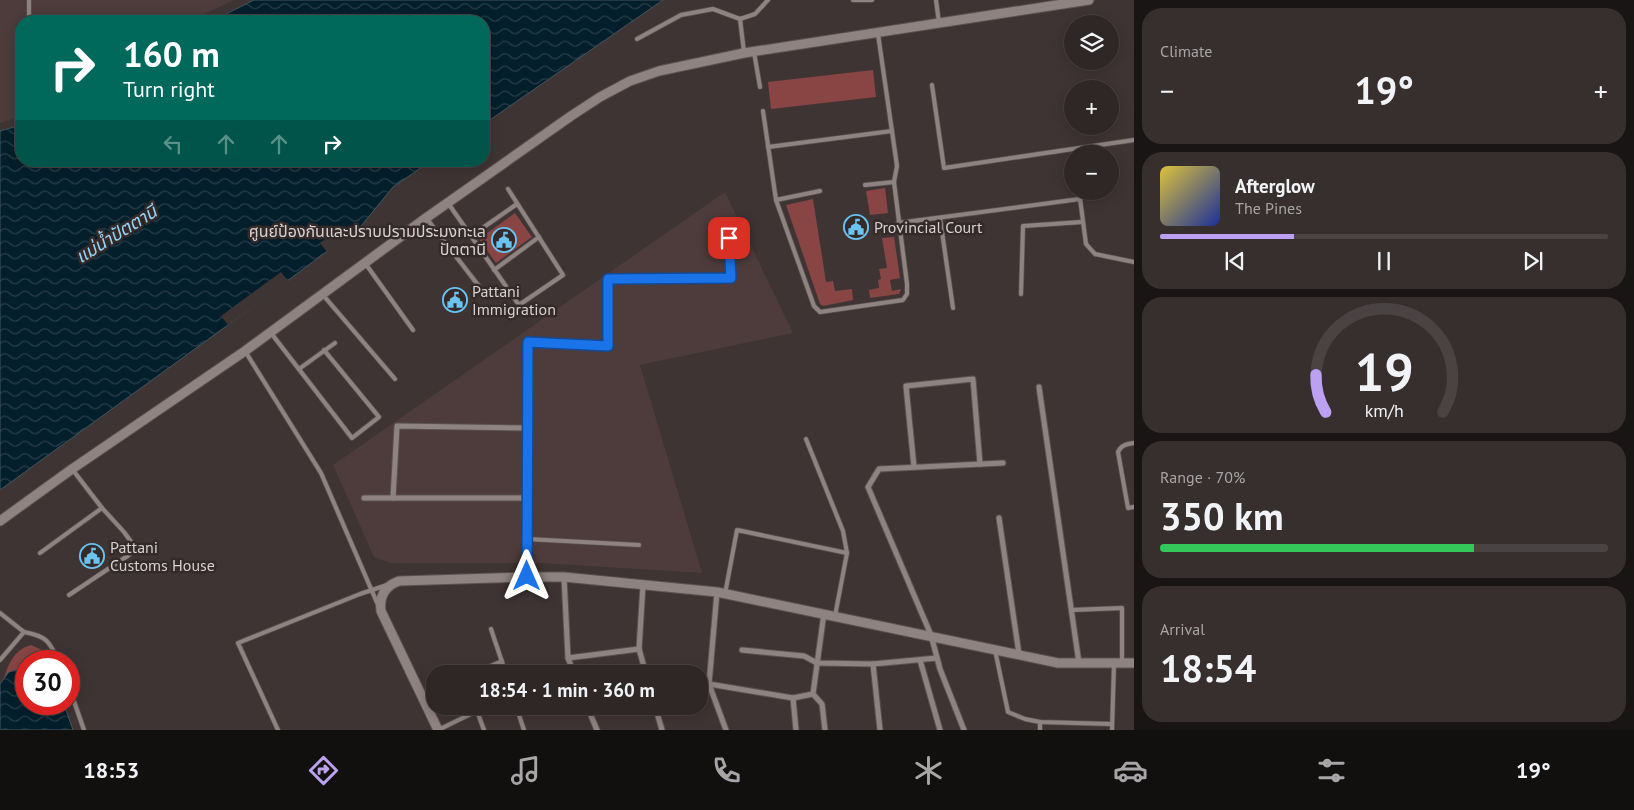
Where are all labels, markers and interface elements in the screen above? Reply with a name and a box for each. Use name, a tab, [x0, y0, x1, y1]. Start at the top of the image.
map controls	[1064, 15, 1119, 200]
button: layers	[1064, 15, 1119, 70]
text: 160 m	[123, 31, 220, 77]
icon: right	[40, 35, 105, 100]
text: Climate	[1160, 41, 1212, 61]
text: 19°	[1354, 65, 1414, 114]
text: −	[1160, 72, 1174, 109]
text: +	[1594, 72, 1608, 109]
text: Turn right	[123, 75, 215, 103]
button: +	[1064, 80, 1119, 135]
icon: left	[159, 130, 187, 158]
icon: ahead	[212, 130, 240, 158]
icon: ahead	[265, 130, 293, 158]
icon: right	[318, 130, 346, 158]
button: −	[1064, 145, 1119, 200]
text: Afterglow	[1235, 174, 1315, 198]
water label: แม่น้ำปัตตานี	[70, 198, 163, 268]
text: The Pines	[1235, 198, 1302, 218]
public building icon: Provincial Court	[843, 214, 869, 240]
pin	[708, 217, 750, 259]
place label: Provincial Court	[874, 217, 983, 237]
place label: ศูนย์ป้องกันและปราบปรามประมงทะเล ปัตตานี	[249, 221, 486, 259]
icon: arrive	[715, 224, 743, 252]
public building icon: ศูนย์ป้องกันและปราบปรามประมงทะเล ปัตตานี	[491, 227, 517, 253]
icon: previous	[1221, 247, 1249, 275]
icon: pause	[1370, 247, 1398, 275]
icon: next	[1519, 247, 1547, 275]
place label: Pattani Immigration	[472, 281, 556, 319]
public building icon: Pattani Immigration	[442, 287, 468, 313]
text: 19	[1355, 338, 1413, 405]
text: km/h	[1364, 399, 1404, 422]
text: Range · 70%	[1160, 467, 1245, 487]
text: 350 km	[1160, 491, 1284, 540]
place label: Pattani Customs House	[110, 537, 215, 575]
public building icon: Pattani Customs House	[79, 543, 105, 569]
position arrow	[500, 549, 552, 601]
text: Arrival	[1160, 619, 1205, 639]
text: 18:54	[1160, 643, 1256, 692]
speed limit sign: 30	[15, 650, 80, 715]
text: 18:54 · 1 min · 360 m	[479, 678, 655, 702]
icon: directions	[306, 753, 341, 788]
icon: music	[508, 753, 543, 788]
icon: phone	[709, 753, 744, 788]
icon: climate	[911, 753, 946, 788]
icon: car	[1113, 753, 1148, 788]
icon: filters	[1314, 753, 1349, 788]
text: 18:53	[83, 756, 139, 784]
text: 19°	[1516, 756, 1551, 784]

